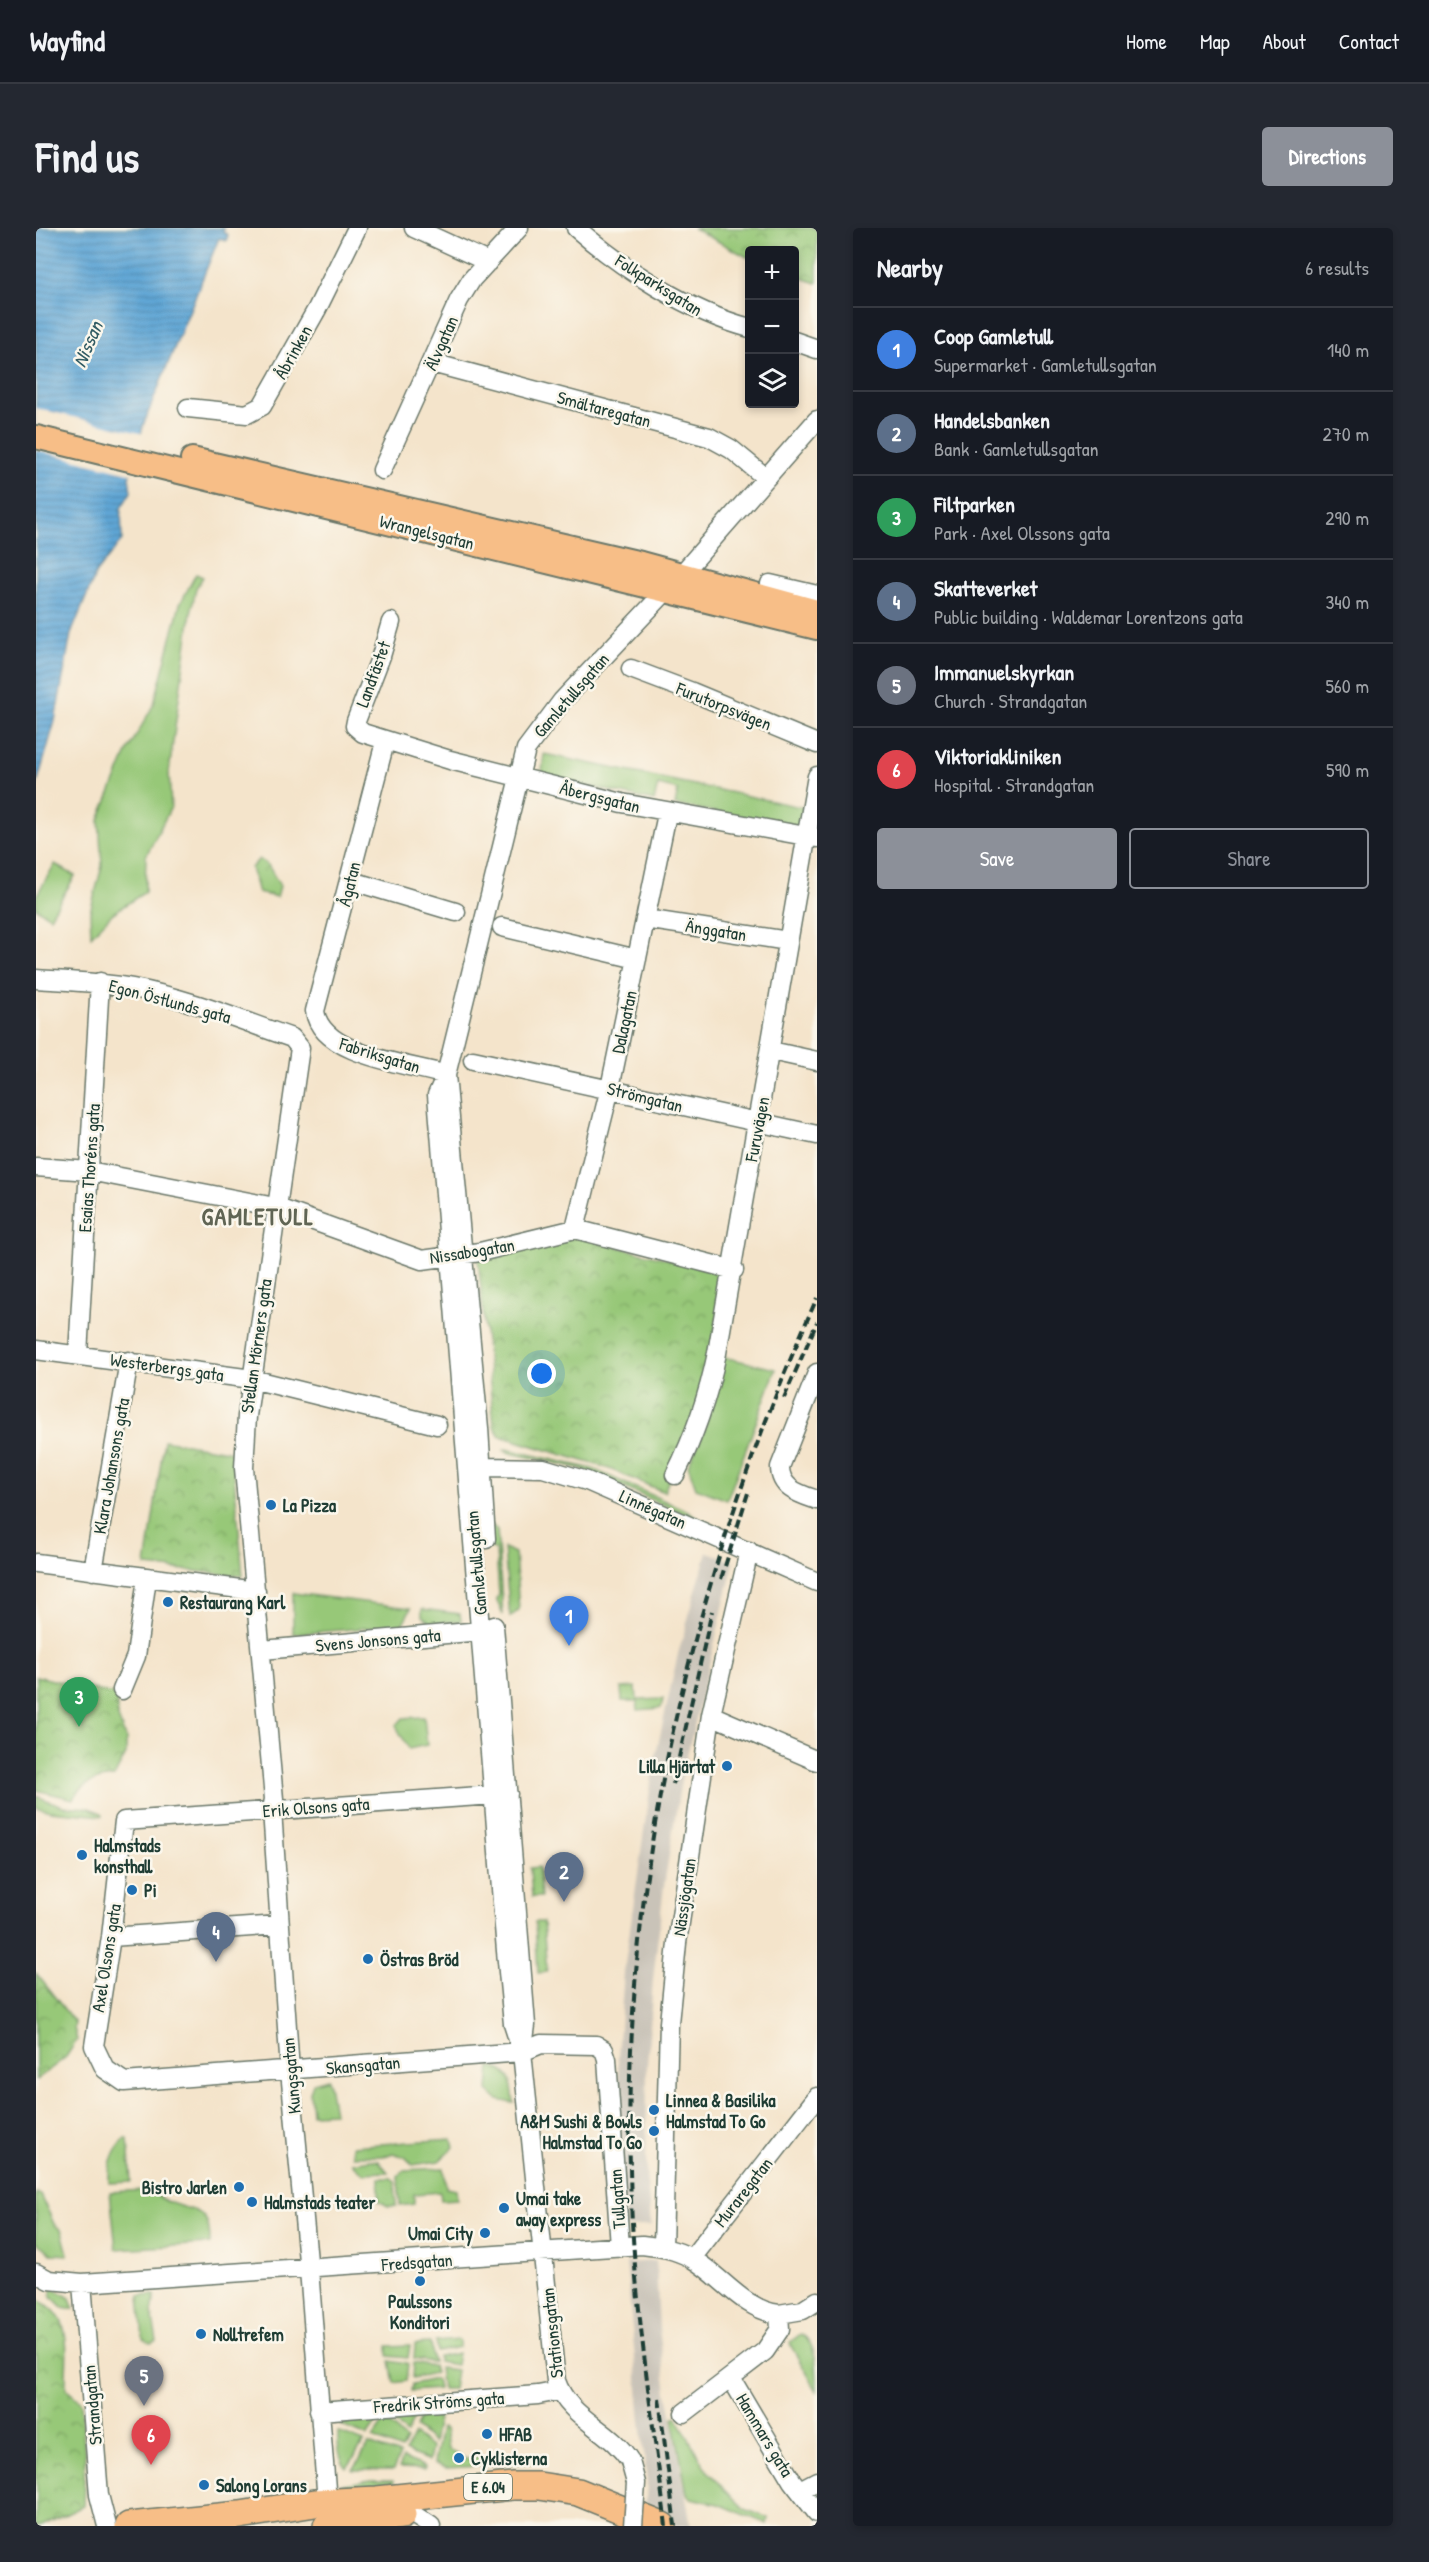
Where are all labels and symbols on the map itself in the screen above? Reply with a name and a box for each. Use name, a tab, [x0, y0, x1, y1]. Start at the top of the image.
street label: Folkparksgatan	[610, 248, 708, 322]
street label: Älvgatan	[418, 312, 464, 374]
water label: Nissan	[65, 315, 109, 371]
street label: Åbrinken	[268, 321, 318, 383]
street label: Smältaregatan	[554, 384, 654, 434]
street label: Wrangelsgatan	[377, 508, 477, 556]
street label: Landfästet	[349, 637, 397, 711]
street label: Gamletullsgatan	[527, 647, 615, 743]
street label: Furutorpsvägen	[672, 675, 775, 736]
street label: Åbergsgatan	[557, 775, 643, 819]
street label: Ågatan	[331, 859, 367, 909]
street label: Änggatan	[684, 913, 748, 947]
street label: Egon Östlunds gata	[106, 973, 234, 1029]
street label: Dalagatan	[605, 988, 643, 1056]
street label: Fabriksgatan	[336, 1031, 423, 1079]
street label: Strömgatan	[604, 1076, 686, 1118]
street label: Furuvägen	[738, 1094, 776, 1165]
street label: Esaias Thoréns gata	[72, 1103, 106, 1233]
district label: GAMLETULL	[202, 1200, 314, 1232]
street label: Nissabogatan	[428, 1232, 516, 1270]
street label: Stellan Mörners gata	[234, 1277, 278, 1415]
street label: Westerbergs gata	[109, 1347, 225, 1387]
your location	[527, 1359, 556, 1388]
street label: Klara Johansons gata	[87, 1396, 135, 1536]
street label: Linnégatan	[616, 1483, 690, 1535]
place label: La Pizza	[283, 1493, 337, 1518]
marker: La Pizza	[264, 1498, 278, 1512]
street label: Gamletullsgatan	[459, 1510, 493, 1616]
place label: Restaurang Karl	[180, 1590, 286, 1616]
marker: Restaurang Karl	[161, 1595, 175, 1609]
pin: 1	[550, 1596, 588, 1646]
street label: Svens Jonsons gata	[314, 1622, 442, 1658]
pin: 3	[60, 1678, 99, 1727]
place label: Lilla Hjärtat	[639, 1754, 716, 1779]
marker: Lilla Hjärtat	[720, 1759, 734, 1773]
street label: Erik Olsons gata	[262, 1791, 370, 1823]
place label: Halmstads konsthall	[94, 1833, 161, 1879]
marker: Halmstads konsthall	[75, 1848, 89, 1862]
pin: 2	[544, 1852, 584, 1902]
street label: Nässjögatan	[666, 1856, 702, 1938]
place label: Pi	[144, 1878, 157, 1903]
marker: Pi	[125, 1883, 139, 1897]
street label: Axel Olsons gata	[85, 1902, 127, 2014]
pin: 4	[196, 1912, 236, 1962]
place label: Östras Bröd	[380, 1947, 459, 1972]
marker: Östras Bröd	[361, 1952, 375, 1966]
street label: Kungsgatan	[275, 2037, 307, 2115]
street label: Skansgatan	[325, 2049, 401, 2081]
place label: Linnea & Basilika Halmstad To Go	[666, 2088, 776, 2134]
marker: Linnea & Basilika Halmstad To Go	[647, 2103, 661, 2117]
place label: A&M Sushi & Bowls Halmstad To Go	[521, 2109, 643, 2155]
marker: A&M Sushi & Bowls Halmstad To Go	[647, 2124, 661, 2138]
street label: Muraregatan	[708, 2152, 778, 2232]
street label: Tullgatan	[602, 2168, 632, 2230]
place label: Bistro Jarlen	[142, 2175, 227, 2200]
marker: Bistro Jarlen	[232, 2180, 246, 2194]
place label: Umai take away express	[516, 2186, 601, 2233]
place label: Halmstads teater	[264, 2190, 376, 2215]
marker: Halmstads teater	[245, 2195, 259, 2209]
marker: Umai take away express	[497, 2201, 511, 2215]
place label: Umai City	[408, 2221, 473, 2247]
marker: Umai City	[478, 2226, 492, 2240]
street label: Fredsgatan	[380, 2247, 453, 2277]
marker: Paulssons Konditori	[413, 2274, 427, 2288]
street label: Stationsgatan	[535, 2287, 569, 2379]
place label: Paulssons Konditori	[388, 2289, 452, 2335]
place label: Nolltrefem	[213, 2322, 284, 2347]
marker: Nolltrefem	[194, 2327, 208, 2341]
pin: 5	[124, 2356, 164, 2406]
street label: Strandgatan	[76, 2364, 108, 2446]
street label: Fredrik Ströms gata	[372, 2385, 505, 2419]
street label: Hammars gata	[730, 2389, 800, 2481]
pin: 6	[132, 2416, 170, 2465]
place label: HFAB	[499, 2422, 532, 2447]
marker: HFAB	[480, 2427, 494, 2441]
place label: Cyklisterna	[471, 2446, 548, 2472]
marker: Cyklisterna	[452, 2451, 466, 2465]
place label: Salong Lorans	[216, 2473, 307, 2499]
road number: E 6.04	[464, 2474, 512, 2500]
marker: Salong Lorans	[197, 2478, 211, 2492]

